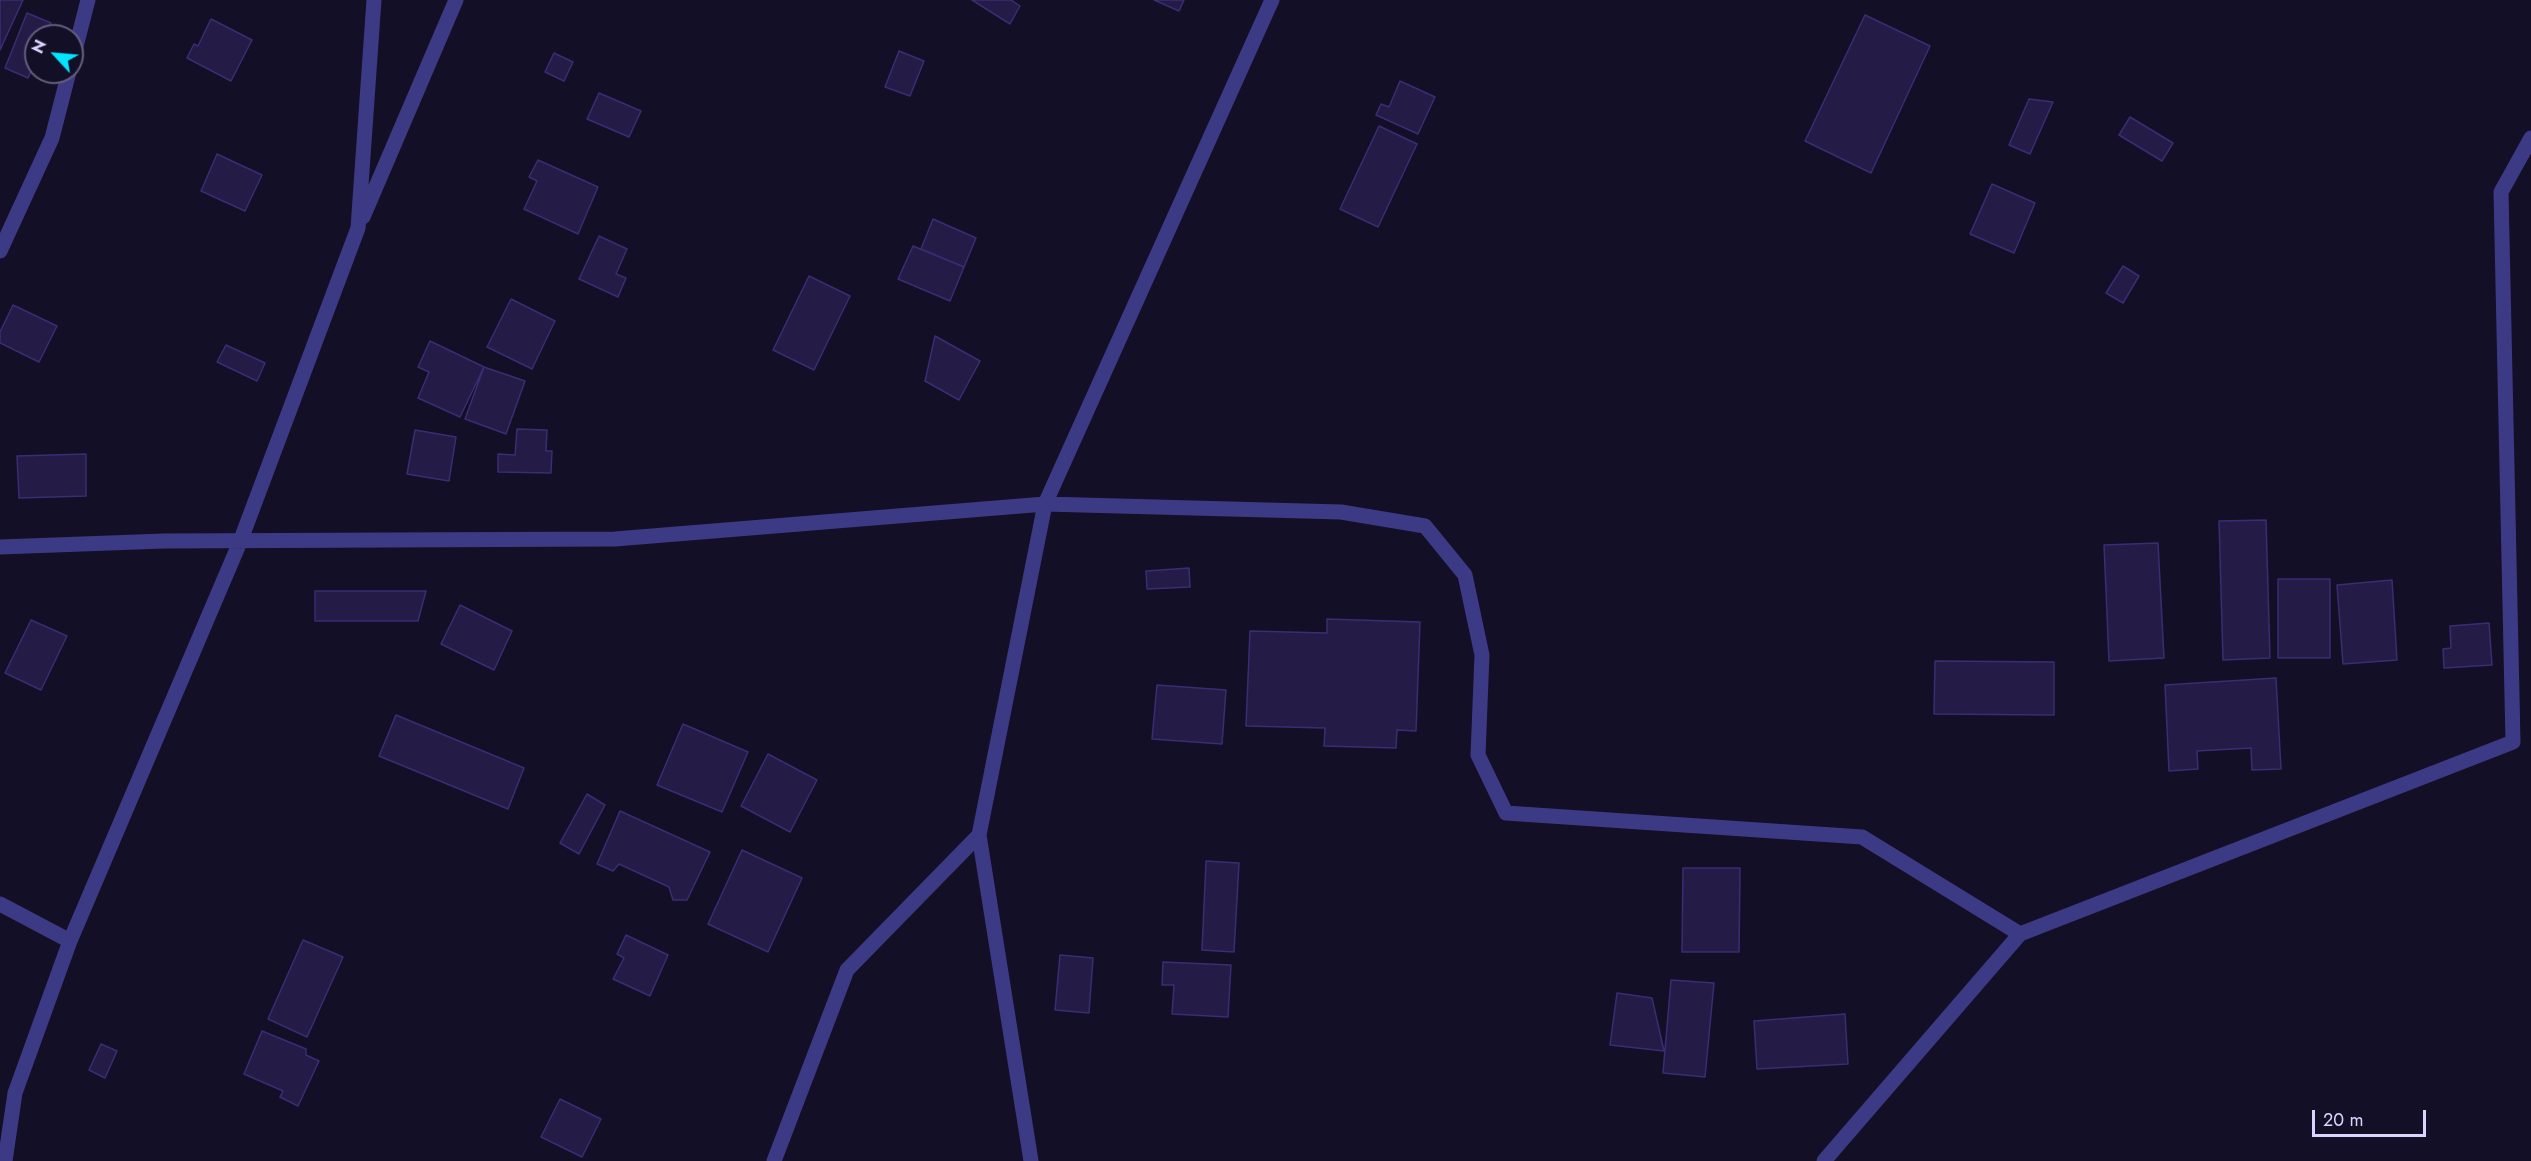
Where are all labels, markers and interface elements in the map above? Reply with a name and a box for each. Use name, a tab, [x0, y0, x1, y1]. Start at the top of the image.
north arrow	[24, 24, 84, 84]
text: N	[26, 36, 52, 58]
scale bar	[2315, 1098, 2429, 1136]
text: 20 m	[2323, 1107, 2363, 1133]

